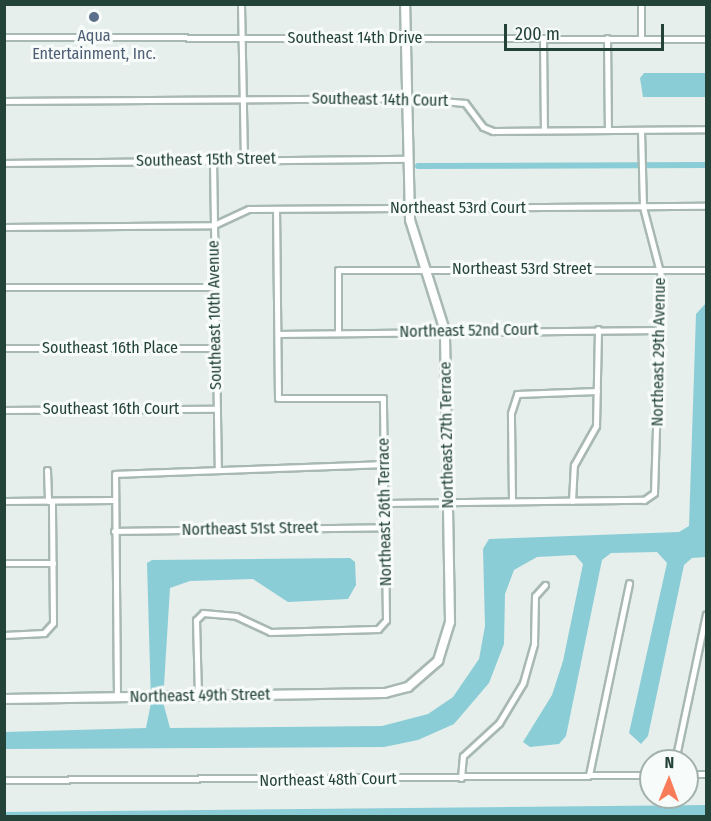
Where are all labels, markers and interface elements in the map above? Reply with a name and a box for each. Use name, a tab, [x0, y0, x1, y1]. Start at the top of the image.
marker: Aqua Entertainment, Inc.	[87, 10, 101, 24]
scale bar	[507, 12, 668, 50]
text: 200 m	[515, 23, 560, 45]
place label: Aqua Entertainment, Inc.	[32, 26, 156, 64]
street label: Southeast 14th Drive	[288, 28, 422, 48]
street label: Southeast 14th Court	[312, 89, 448, 111]
street label: Southeast 15th Street	[136, 149, 276, 171]
street label: Northeast 53rd Court	[390, 198, 526, 218]
street label: Southeast 10th Avenue	[204, 240, 226, 390]
street label: Northeast 53rd Street	[452, 259, 592, 279]
street label: Northeast 29th Avenue	[648, 277, 670, 427]
street label: Northeast 52nd Court	[399, 320, 539, 342]
street label: Southeast 16th Place	[42, 338, 178, 358]
street label: Northeast 27th Terrace	[436, 361, 458, 509]
street label: Southeast 16th Court	[43, 399, 179, 419]
street label: Northeast 26th Terrace	[374, 438, 396, 586]
street label: Northeast 51st Street	[182, 518, 318, 540]
street label: Northeast 49th Street	[129, 685, 271, 707]
north arrow	[639, 749, 699, 809]
text: N	[664, 753, 674, 772]
street label: Northeast 48th Court	[259, 769, 397, 791]

